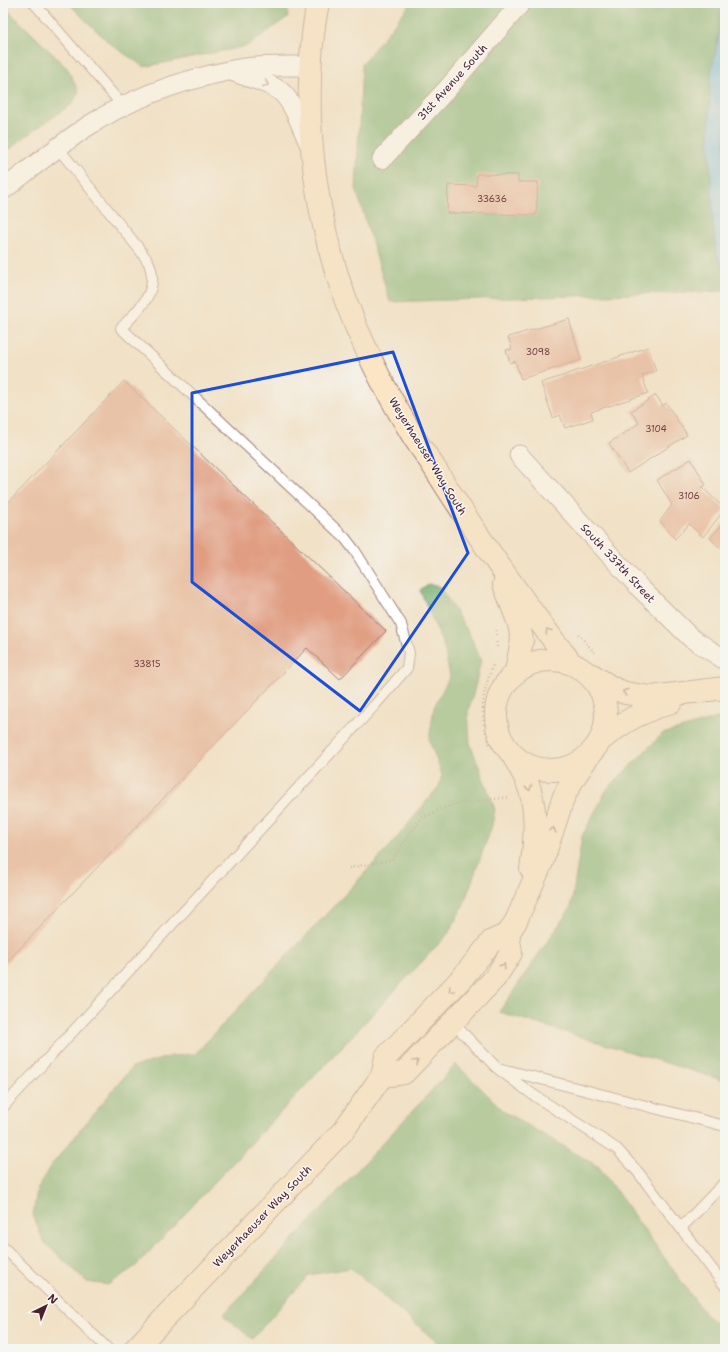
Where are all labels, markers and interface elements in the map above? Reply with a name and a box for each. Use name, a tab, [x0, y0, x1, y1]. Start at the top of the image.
street label: 31st Avenue South	[414, 41, 491, 124]
one-way arrow	[262, 80, 269, 88]
house number: 33636	[477, 193, 507, 205]
house number: 3098	[526, 346, 550, 358]
street label: Weyerhaeuser Way South	[385, 394, 470, 518]
house number: 3104	[645, 423, 667, 435]
house number: 3106	[678, 490, 700, 502]
street label: South 337th Street	[577, 521, 658, 606]
one-way arrow	[545, 629, 552, 636]
house number: 33815	[134, 658, 160, 670]
one-way arrow	[621, 688, 628, 697]
one-way arrow	[524, 784, 533, 791]
one-way arrow	[548, 826, 557, 833]
one-way arrow	[498, 963, 505, 970]
one-way arrow	[448, 985, 456, 993]
one-way arrow	[411, 1059, 419, 1067]
street label: Weyerhaeuser Way South	[209, 1162, 315, 1271]
north arrow	[26, 1286, 66, 1326]
text: N	[44, 1291, 61, 1308]

